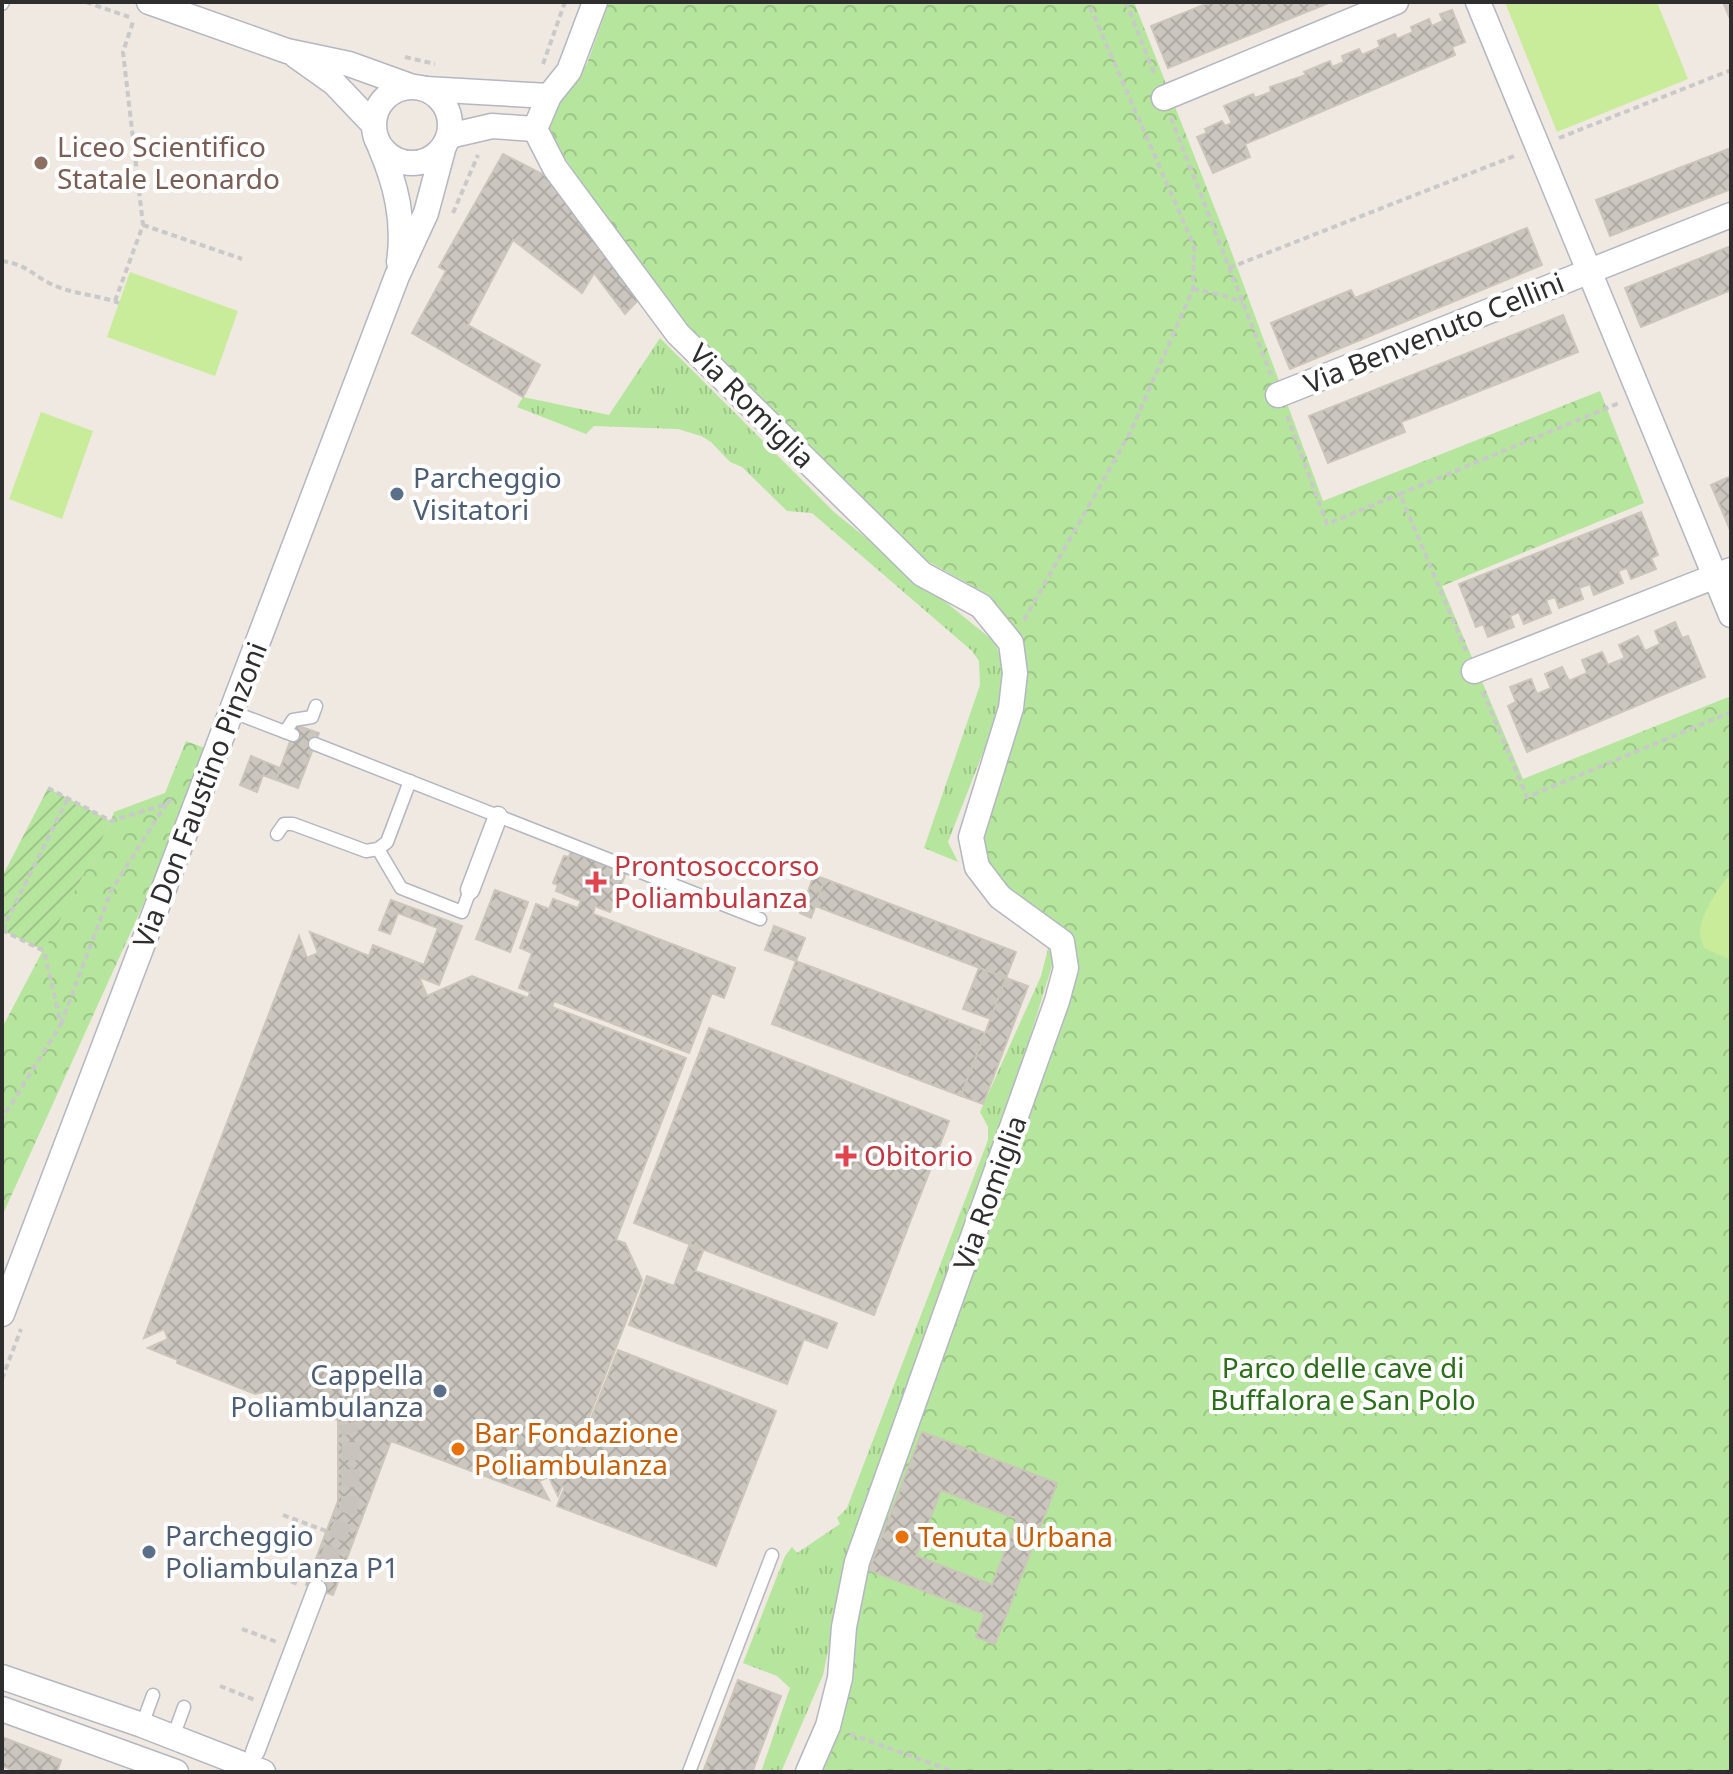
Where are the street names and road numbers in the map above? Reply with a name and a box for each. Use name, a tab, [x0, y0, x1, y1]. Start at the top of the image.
street label: Via Benvenuto Cellini	[1298, 263, 1569, 402]
street label: Via Romiglia	[682, 335, 823, 476]
street label: Via Don Faustino Pinzoni	[123, 636, 275, 953]
street label: Via Romiglia	[943, 1110, 1035, 1275]

